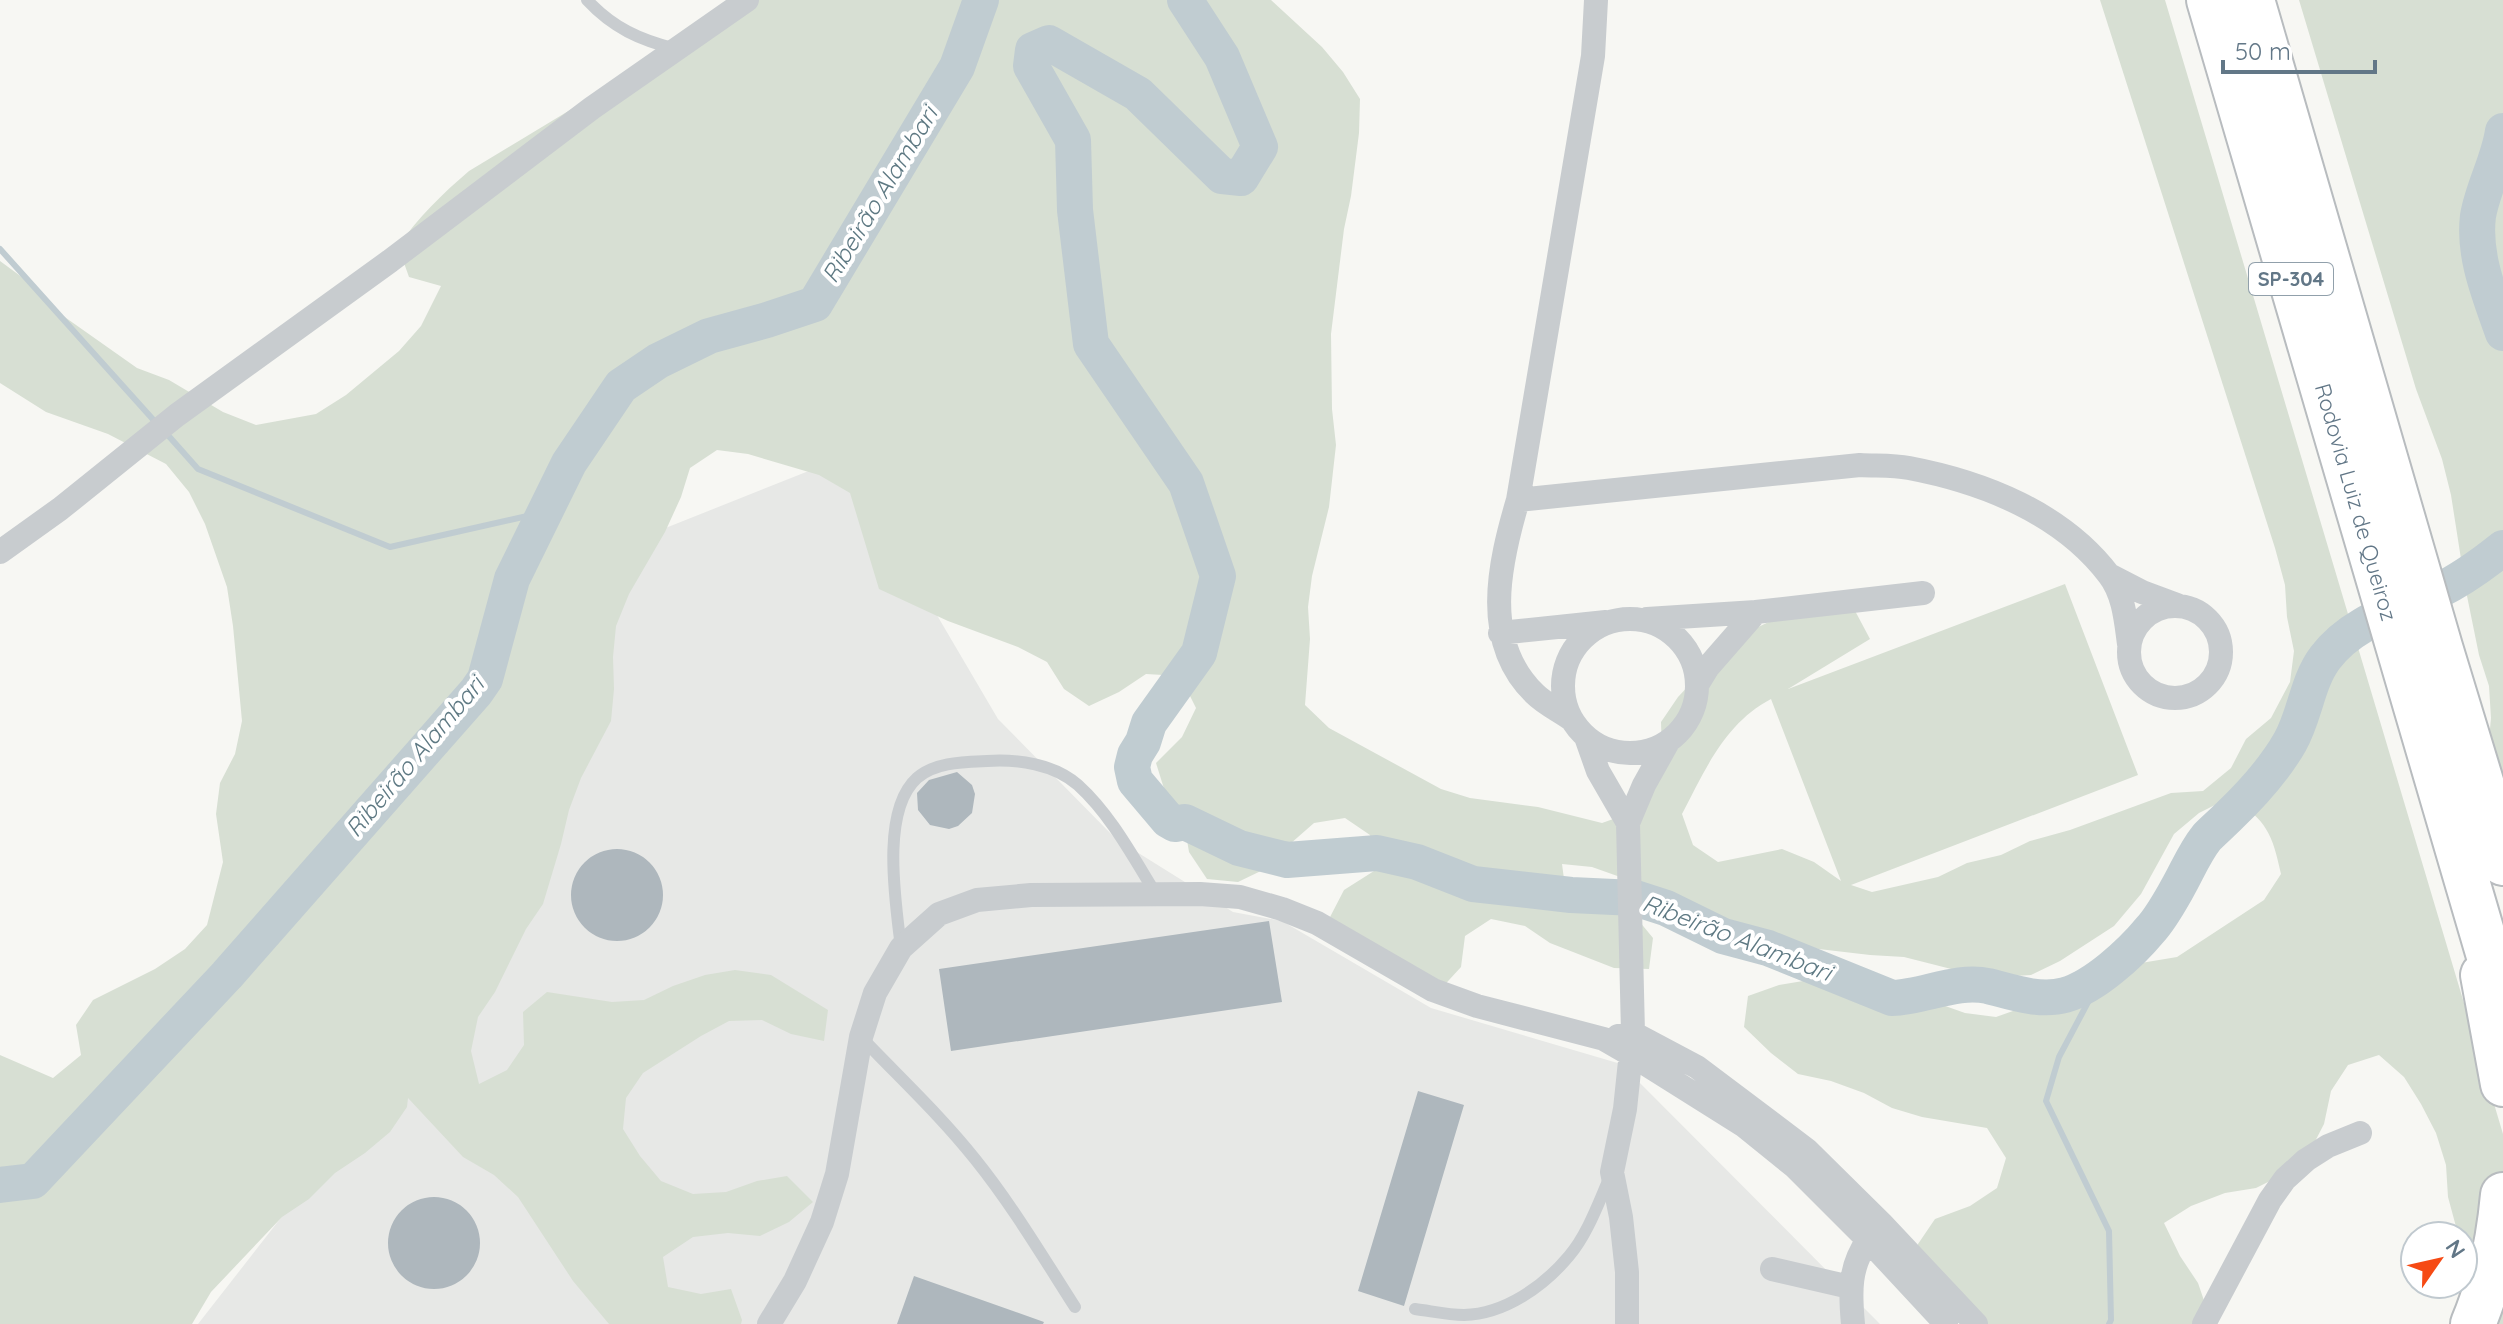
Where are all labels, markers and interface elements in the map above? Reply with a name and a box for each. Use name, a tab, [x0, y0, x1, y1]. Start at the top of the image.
scale bar	[2223, 24, 2375, 74]
text: 50 m	[2235, 36, 2291, 66]
water label: Ribeirão Alambari	[815, 99, 945, 288]
road number: SP-304	[2249, 263, 2333, 295]
street label: Rodovia Luiz de Queiroz	[2309, 380, 2403, 624]
water label: Ribeirão Alambari	[338, 668, 492, 843]
water label: Ribeirão Alambari	[1639, 887, 1839, 988]
north arrow	[2399, 1220, 2479, 1300]
text: N	[2439, 1234, 2472, 1263]

